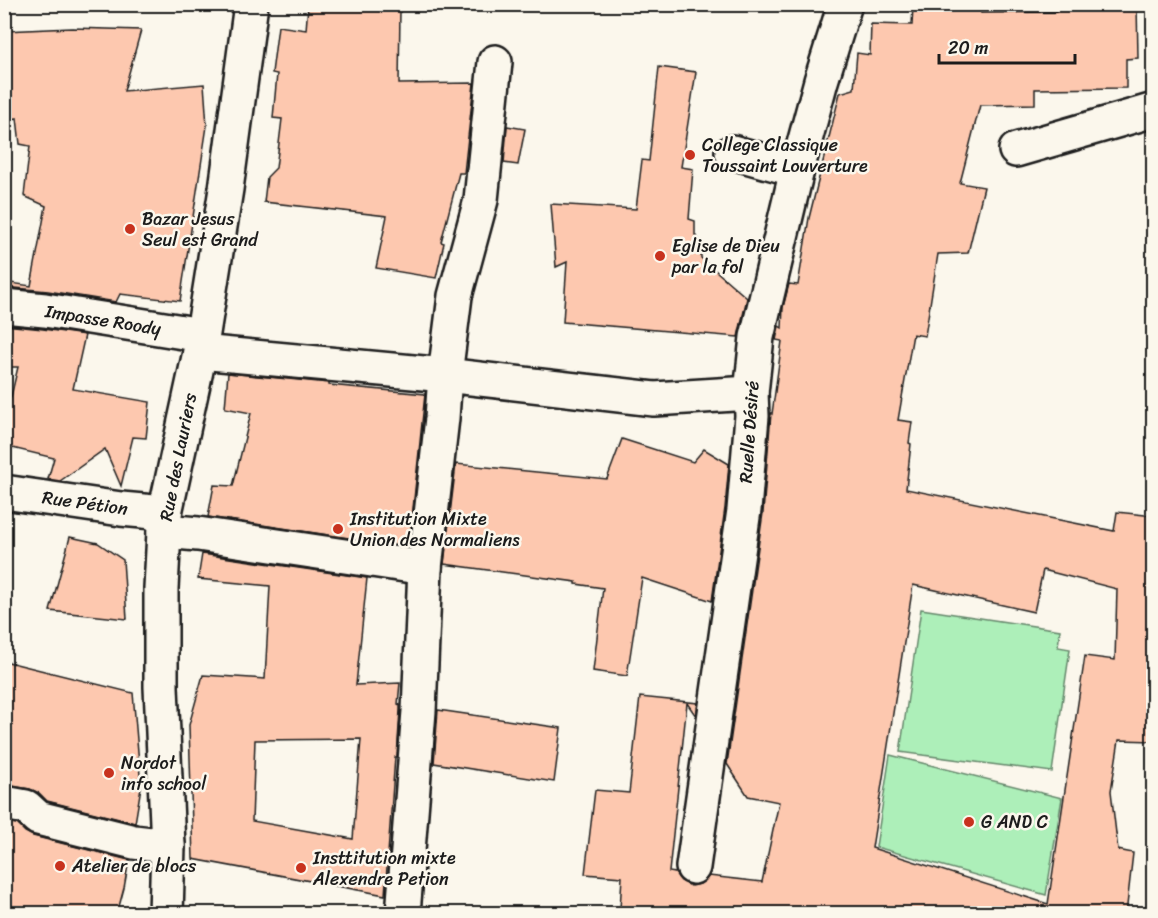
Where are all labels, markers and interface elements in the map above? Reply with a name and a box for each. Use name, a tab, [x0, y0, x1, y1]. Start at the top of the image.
scale bar	[939, 27, 1076, 65]
text: 20 m	[948, 32, 988, 64]
place label: College Classique Toussaint Louverture	[702, 129, 868, 182]
marker: College Classique Toussaint Louverture	[683, 148, 697, 162]
place label: Bazar Jesus Seul est Grand	[142, 203, 259, 256]
marker: Bazar Jesus Seul est Grand	[123, 222, 137, 236]
place label: Eglise de Dieu par la fol	[671, 230, 780, 283]
marker: Eglise de Dieu par la fol	[653, 249, 667, 263]
street label: Impasse Roody	[42, 295, 164, 345]
street label: Ruelle Désiré	[729, 380, 769, 484]
street label: Rue des Lauriers	[150, 389, 206, 524]
street label: Rue Pétion	[40, 481, 130, 525]
place label: Institution Mixte Union des Normaliens	[349, 503, 520, 556]
marker: Institution Mixte Union des Normaliens	[331, 522, 345, 536]
place label: Nordot info school	[121, 747, 207, 800]
marker: Nordot info school	[102, 766, 116, 780]
place label: G AND C	[981, 806, 1049, 838]
marker: G AND C	[962, 815, 976, 829]
place label: Insttitution mixte Alexendre Petion	[312, 842, 456, 895]
place label: Atelier de blocs	[71, 850, 197, 882]
marker: Atelier de blocs	[53, 859, 67, 873]
marker: Insttitution mixte Alexendre Petion	[294, 861, 308, 875]

